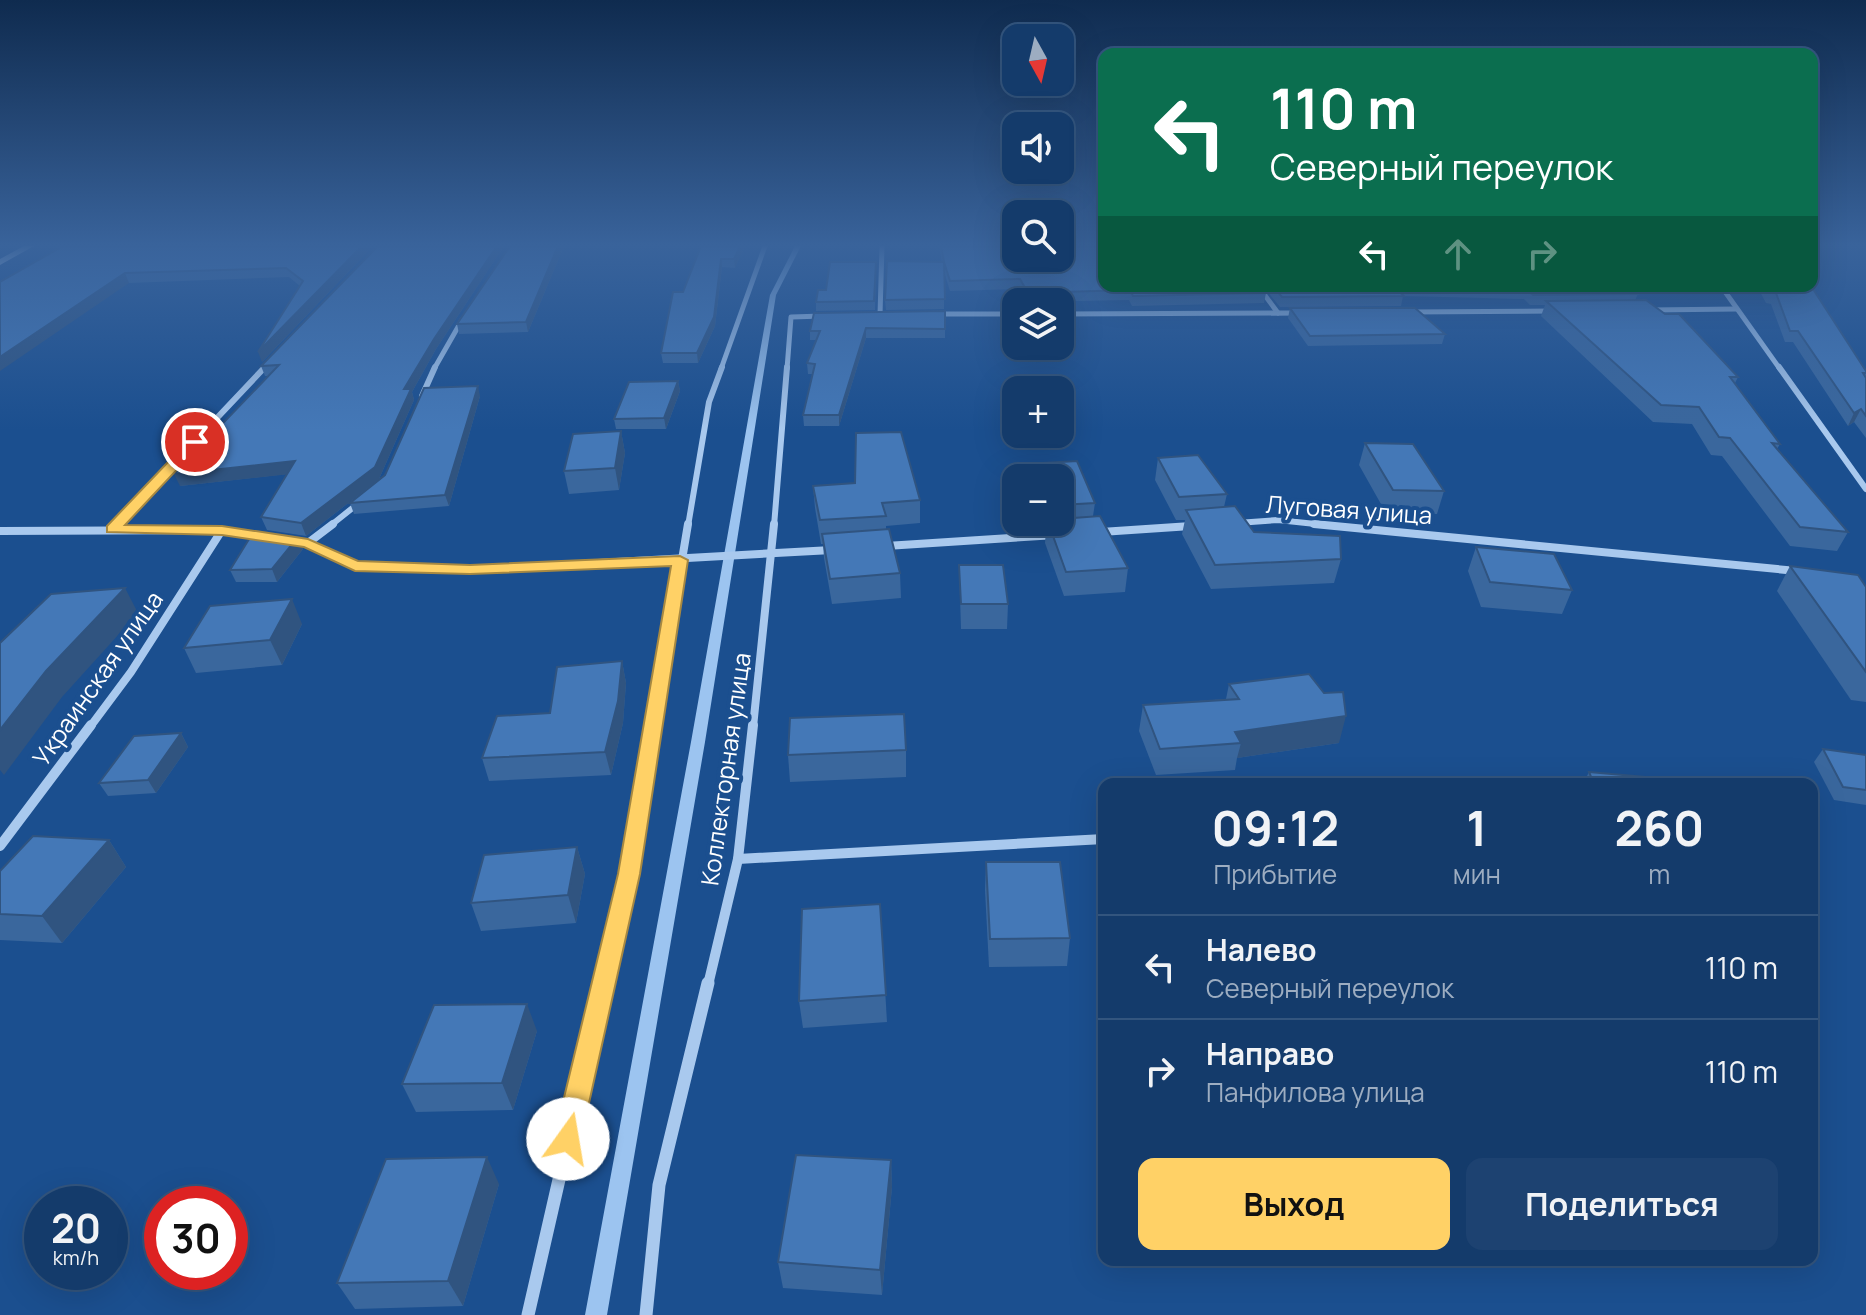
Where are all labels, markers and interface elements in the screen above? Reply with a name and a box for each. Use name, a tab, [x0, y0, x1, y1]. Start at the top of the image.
north arrow	[1002, 24, 1074, 96]
map controls	[1002, 24, 1074, 536]
text: 110 m	[1270, 69, 1417, 146]
icon: left	[1138, 80, 1242, 184]
button: sound	[1002, 112, 1074, 184]
text: Северный переулок	[1270, 142, 1613, 191]
button: search	[1002, 200, 1074, 272]
icon: left	[1352, 232, 1396, 276]
icon: ahead	[1436, 232, 1480, 276]
icon: right	[1520, 232, 1564, 276]
button: layers	[1002, 288, 1074, 360]
button: +	[1002, 376, 1074, 448]
pin	[161, 408, 229, 476]
icon: arrive	[173, 420, 217, 464]
button: −	[1002, 464, 1074, 536]
street label: Луговая улица	[1265, 487, 1433, 531]
street label: Украинская улица	[24, 584, 170, 772]
street label: Коллекторная улица	[692, 650, 758, 888]
text: 09:12	[1212, 795, 1339, 860]
text: 1	[1466, 795, 1487, 860]
text: 260	[1614, 795, 1704, 860]
text: Прибытие	[1213, 856, 1337, 892]
text: мин	[1453, 856, 1501, 892]
text: m	[1648, 856, 1670, 892]
text: Налево	[1206, 929, 1316, 970]
icon: left	[1138, 945, 1182, 989]
text: 110 m	[1705, 947, 1778, 988]
text: Северный переулок	[1206, 970, 1454, 1006]
text: Направо	[1206, 1033, 1334, 1074]
icon: right	[1138, 1049, 1182, 1093]
text: 110 m	[1705, 1051, 1778, 1092]
text: Панфилова улица	[1206, 1074, 1425, 1110]
position arrow	[526, 1097, 610, 1181]
button: Выход	[1138, 1158, 1450, 1250]
button: Поделиться	[1466, 1158, 1778, 1250]
speed limit sign: 30	[144, 1186, 248, 1290]
text: 20	[51, 1200, 101, 1255]
text: km/h	[53, 1244, 99, 1271]

